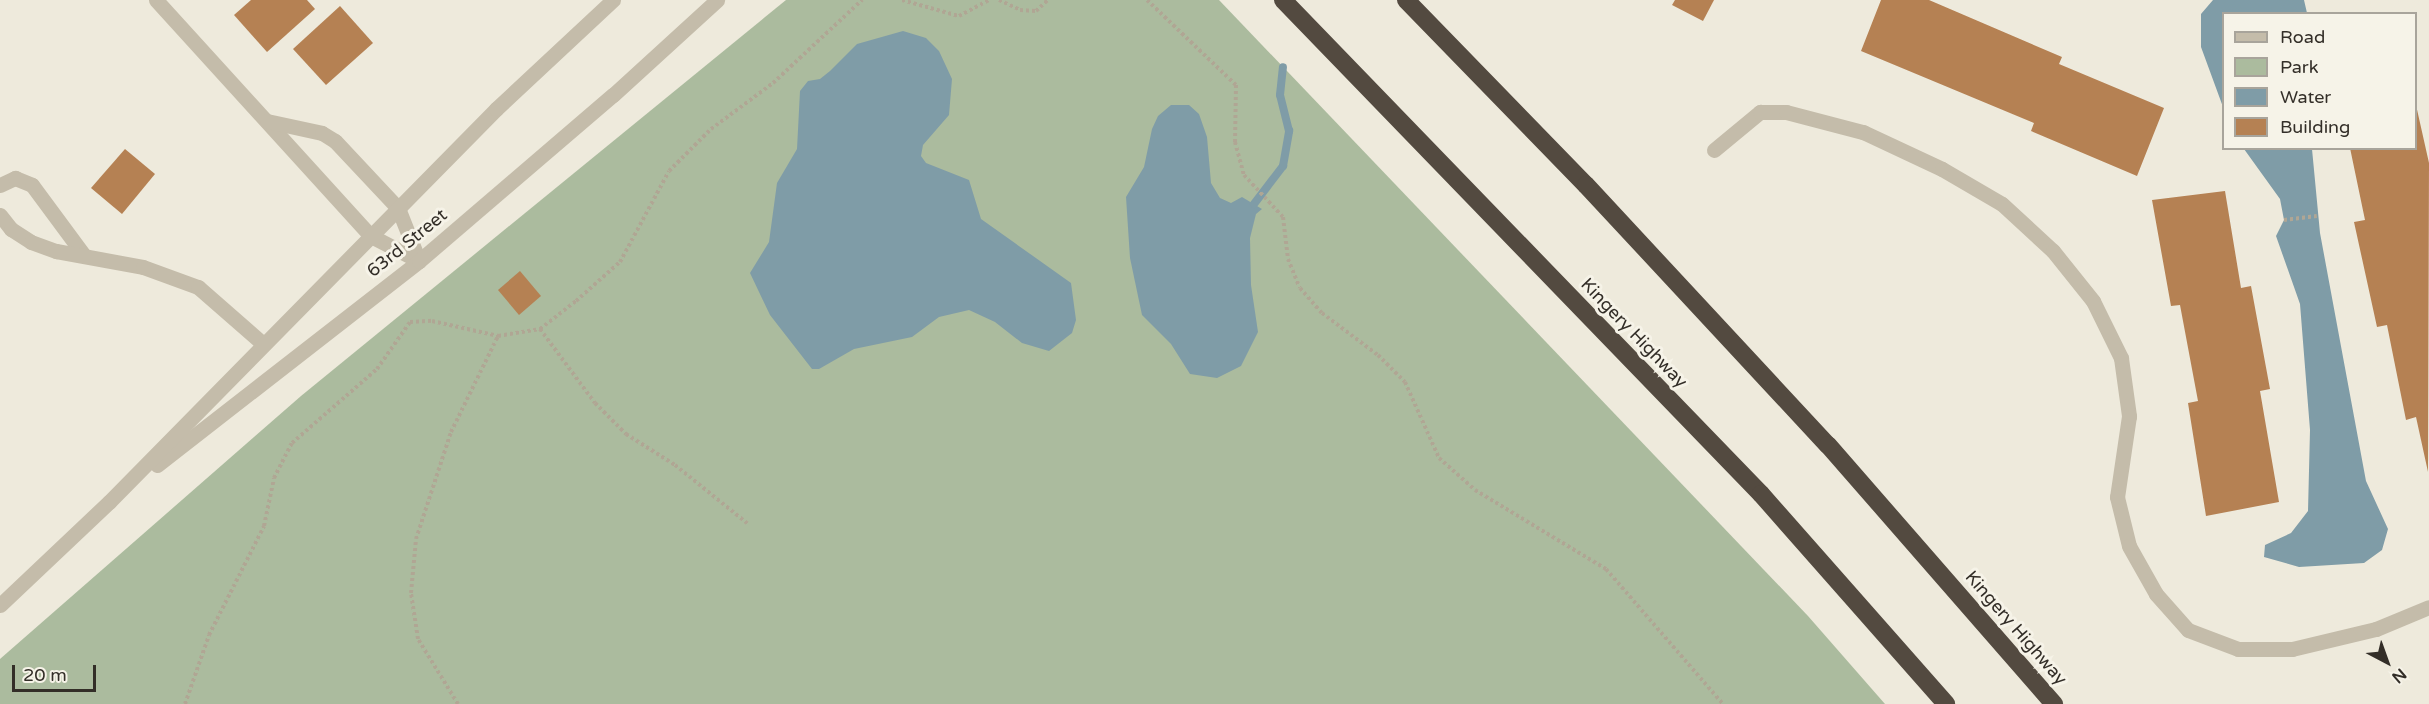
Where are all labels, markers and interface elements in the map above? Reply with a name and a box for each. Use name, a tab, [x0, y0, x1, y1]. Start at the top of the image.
legend	[2222, 12, 2417, 150]
text: Road	[2280, 26, 2325, 48]
text: Park	[2280, 56, 2318, 78]
text: Water	[2280, 86, 2331, 108]
text: Building	[2280, 116, 2350, 138]
street label: 63rd Street	[363, 204, 451, 282]
street label: Kingery Highway	[1576, 274, 1692, 392]
street label: Kingery Highway	[1961, 567, 2071, 689]
north arrow	[2357, 632, 2417, 692]
scale bar	[15, 653, 99, 691]
text: 20 m	[23, 664, 67, 686]
text: N	[2387, 664, 2410, 687]

